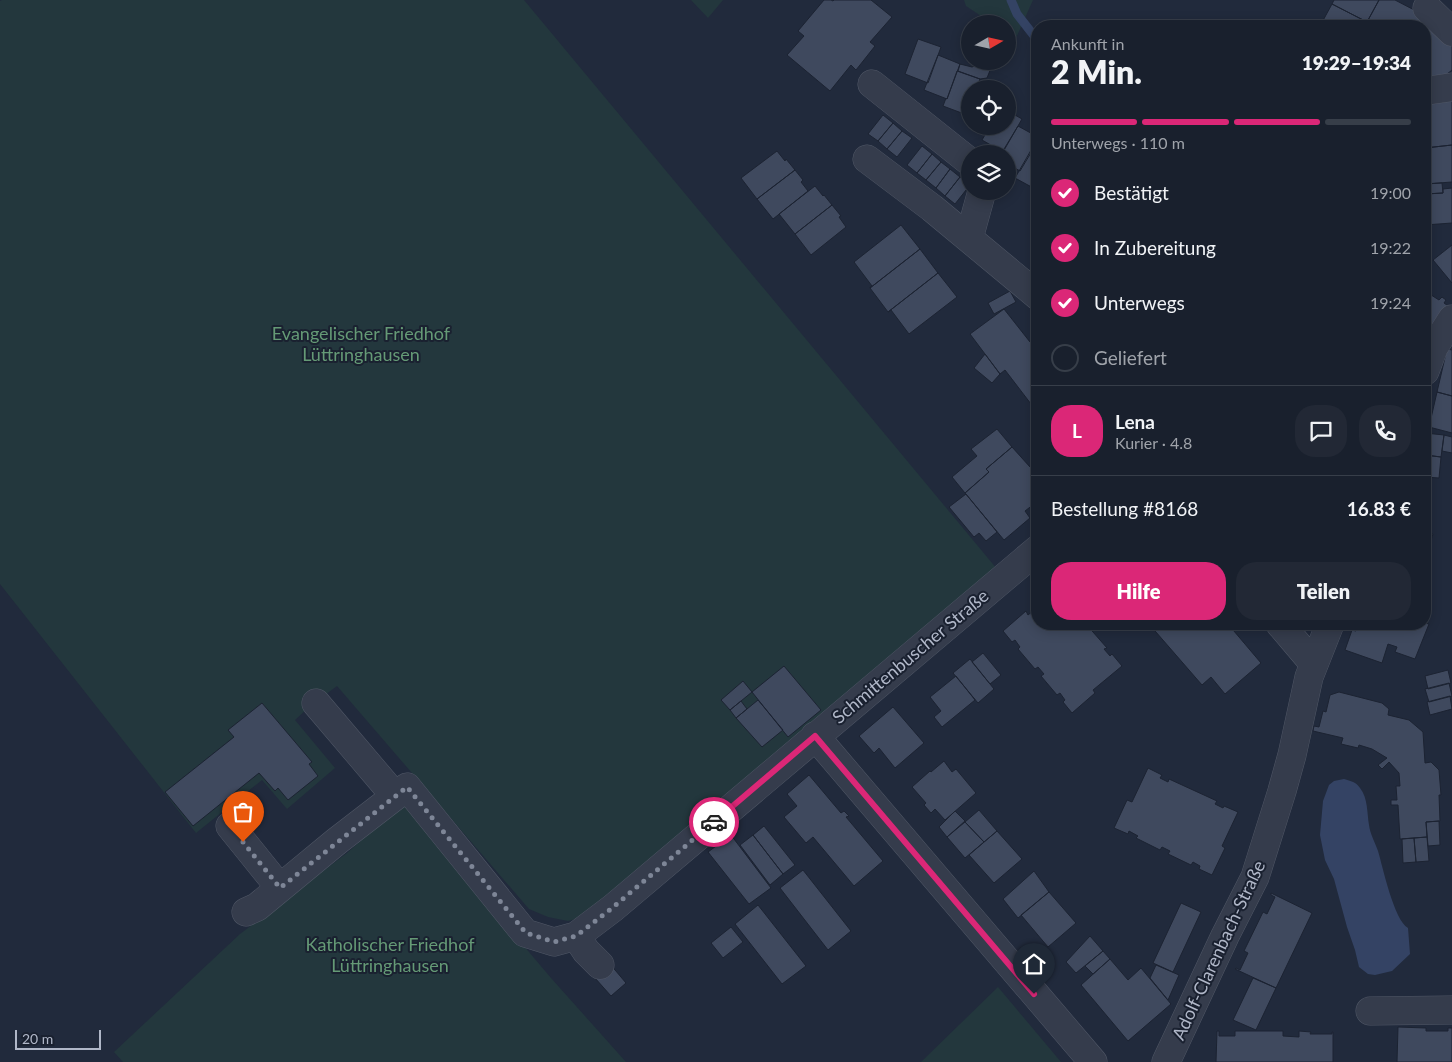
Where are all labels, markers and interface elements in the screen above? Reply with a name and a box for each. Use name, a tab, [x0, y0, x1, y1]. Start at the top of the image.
north arrow	[961, 15, 1016, 70]
map controls	[961, 15, 1016, 200]
text: Ankunft in	[1051, 34, 1124, 53]
text: 19:29–19:34	[1302, 51, 1411, 74]
text: 2 Min.	[1051, 52, 1142, 91]
button: locate	[961, 80, 1016, 135]
text: Unterwegs · 110 m	[1051, 133, 1185, 152]
button: layers	[961, 145, 1016, 200]
icon: check	[1051, 179, 1079, 207]
text: Bestätigt	[1094, 181, 1169, 204]
text: 19:00	[1370, 183, 1411, 202]
icon: check	[1051, 234, 1079, 262]
text: In Zubereitung	[1094, 236, 1216, 259]
text: 19:22	[1370, 238, 1411, 257]
icon: check	[1051, 289, 1079, 317]
text: Unterwegs	[1094, 291, 1185, 314]
text: 19:24	[1370, 293, 1411, 312]
park label: Evangelischer Friedhof Lüttringhausen	[272, 322, 451, 365]
text: Geliefert	[1094, 346, 1167, 369]
button: chat	[1295, 405, 1347, 457]
button: phone	[1359, 405, 1411, 457]
text: Lena	[1115, 410, 1155, 433]
text: L	[1072, 419, 1082, 442]
text: Kurier · 4.8	[1115, 433, 1192, 452]
text: Bestellung #8168	[1051, 497, 1198, 520]
text: 16.83 €	[1347, 497, 1411, 520]
button: Hilfe	[1051, 562, 1226, 620]
button: Teilen	[1236, 562, 1411, 620]
street label: Schmittenbuscher Straße	[827, 584, 993, 728]
pin	[222, 791, 264, 842]
courier	[689, 797, 739, 847]
icon: bag	[229, 798, 257, 826]
icon: car	[700, 808, 728, 836]
street label: Adolf-Clarenbach-Straße	[1167, 857, 1269, 1043]
park label: Katholischer Friedhof Lüttringhausen	[306, 933, 475, 976]
pin	[1013, 943, 1055, 994]
icon: home	[1020, 950, 1048, 978]
scale bar	[15, 1027, 101, 1050]
text: 20 m	[22, 1030, 53, 1047]

